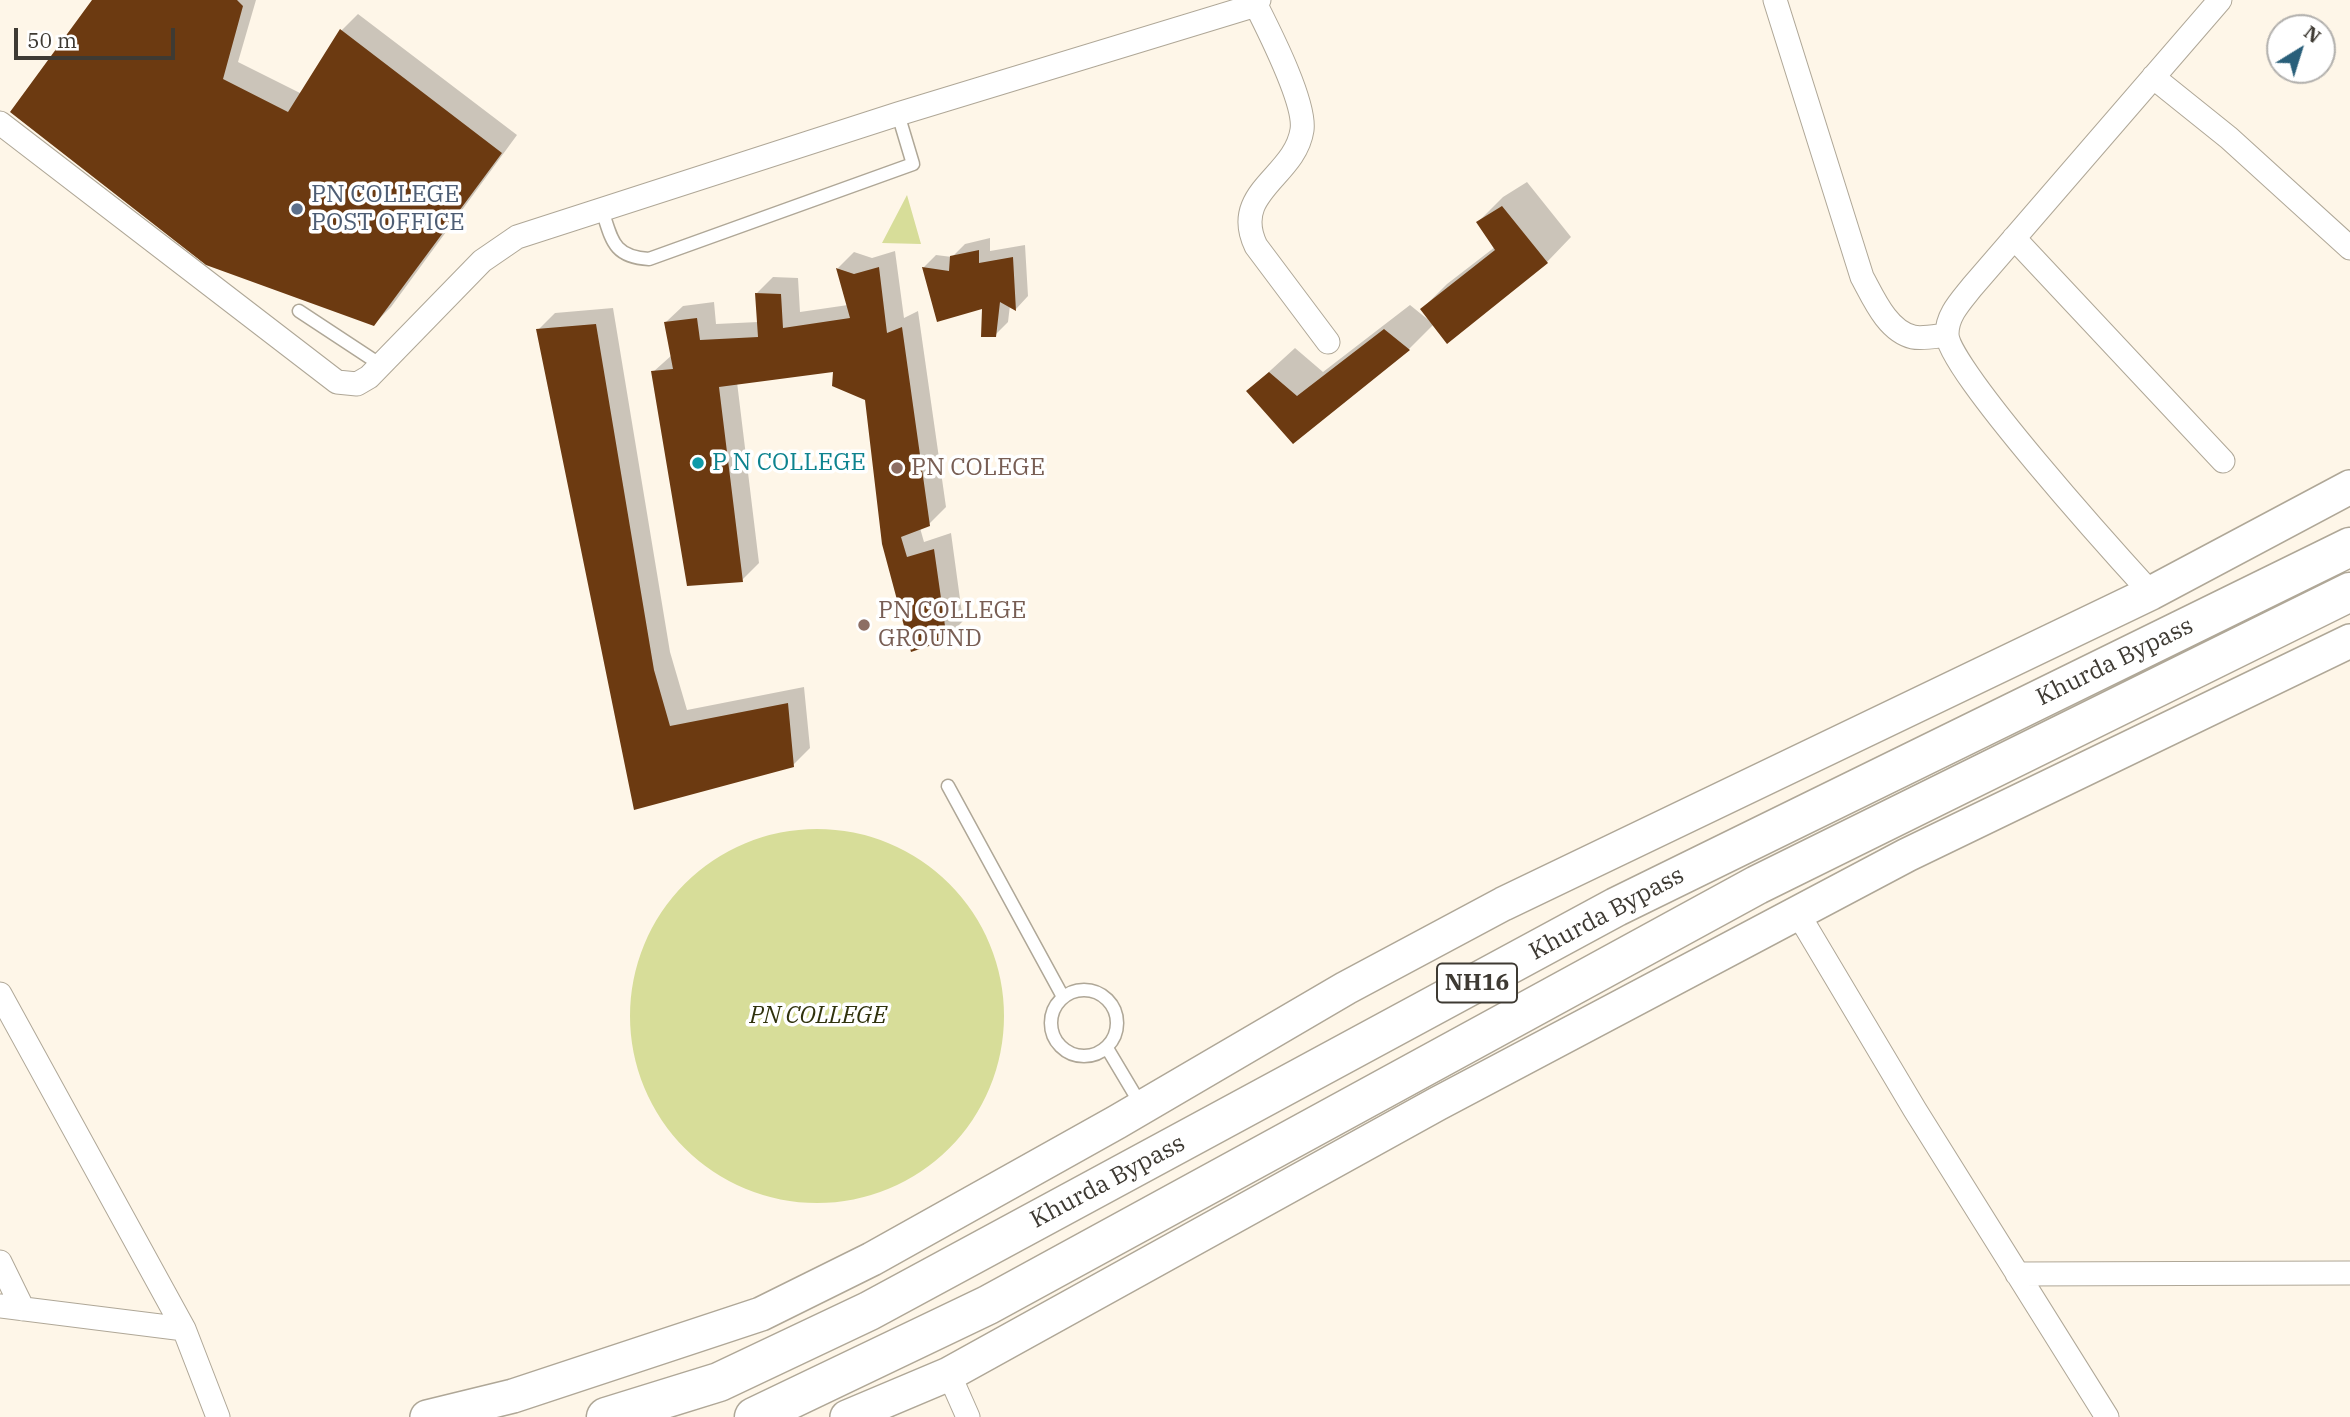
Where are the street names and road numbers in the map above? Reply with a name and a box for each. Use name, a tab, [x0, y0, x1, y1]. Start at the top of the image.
street label: Khurda Bypass	[2032, 612, 2198, 712]
street label: Khurda Bypass	[1525, 861, 1689, 967]
road number: NH16	[1437, 964, 1517, 1002]
street label: Khurda Bypass	[1026, 1129, 1190, 1235]

